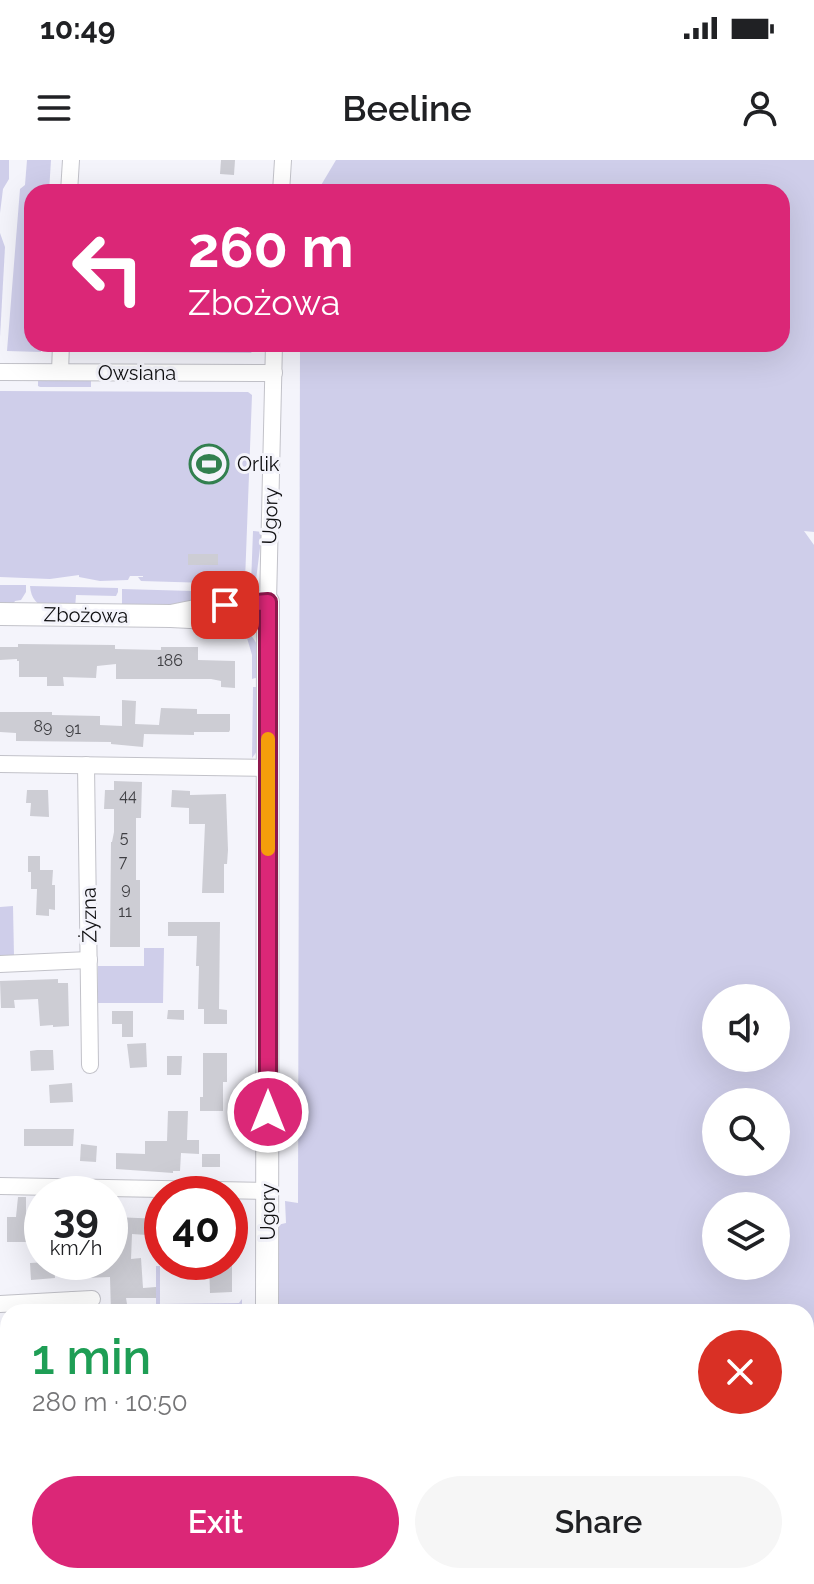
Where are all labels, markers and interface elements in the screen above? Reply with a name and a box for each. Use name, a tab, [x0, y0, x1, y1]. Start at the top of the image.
text: 10:49	[40, 11, 115, 46]
icon: menu	[32, 86, 76, 130]
icon: person	[738, 86, 782, 130]
text: Beeline	[342, 87, 472, 129]
text: 260 m	[188, 214, 354, 280]
icon: left	[56, 216, 160, 320]
text: Zbożowa	[188, 281, 340, 323]
street label: Owsiana	[98, 361, 176, 385]
sports icon: Orlik	[188, 443, 230, 485]
place label: Orlik	[237, 452, 280, 476]
street label: Ugory	[257, 487, 283, 545]
pin	[191, 571, 259, 639]
icon: arrive	[203, 583, 247, 627]
street label: Zbożowa	[43, 602, 129, 628]
house number: 186	[157, 651, 183, 670]
house number: 89	[34, 717, 52, 736]
house number: 91	[65, 719, 81, 738]
house number: 44	[119, 786, 137, 805]
house number: 5	[120, 828, 129, 847]
house number: 7	[119, 852, 128, 871]
house number: 9	[121, 879, 131, 898]
street label: Żyzna	[76, 887, 101, 943]
house number: 11	[118, 902, 132, 921]
map controls	[702, 984, 790, 1280]
button: sound	[702, 984, 790, 1072]
position arrow	[226, 1070, 310, 1154]
button: search	[702, 1088, 790, 1176]
speed limit sign: 40	[144, 1176, 248, 1280]
street label: Ugory	[256, 1183, 280, 1241]
button: layers	[702, 1192, 790, 1280]
text: 39	[53, 1194, 99, 1241]
text: km/h	[50, 1236, 102, 1260]
text: 1 min	[32, 1329, 151, 1385]
button: close	[698, 1330, 782, 1414]
text: 280 m · 10:50	[32, 1387, 188, 1417]
button: Exit	[32, 1476, 399, 1568]
button: Share	[415, 1476, 782, 1568]

